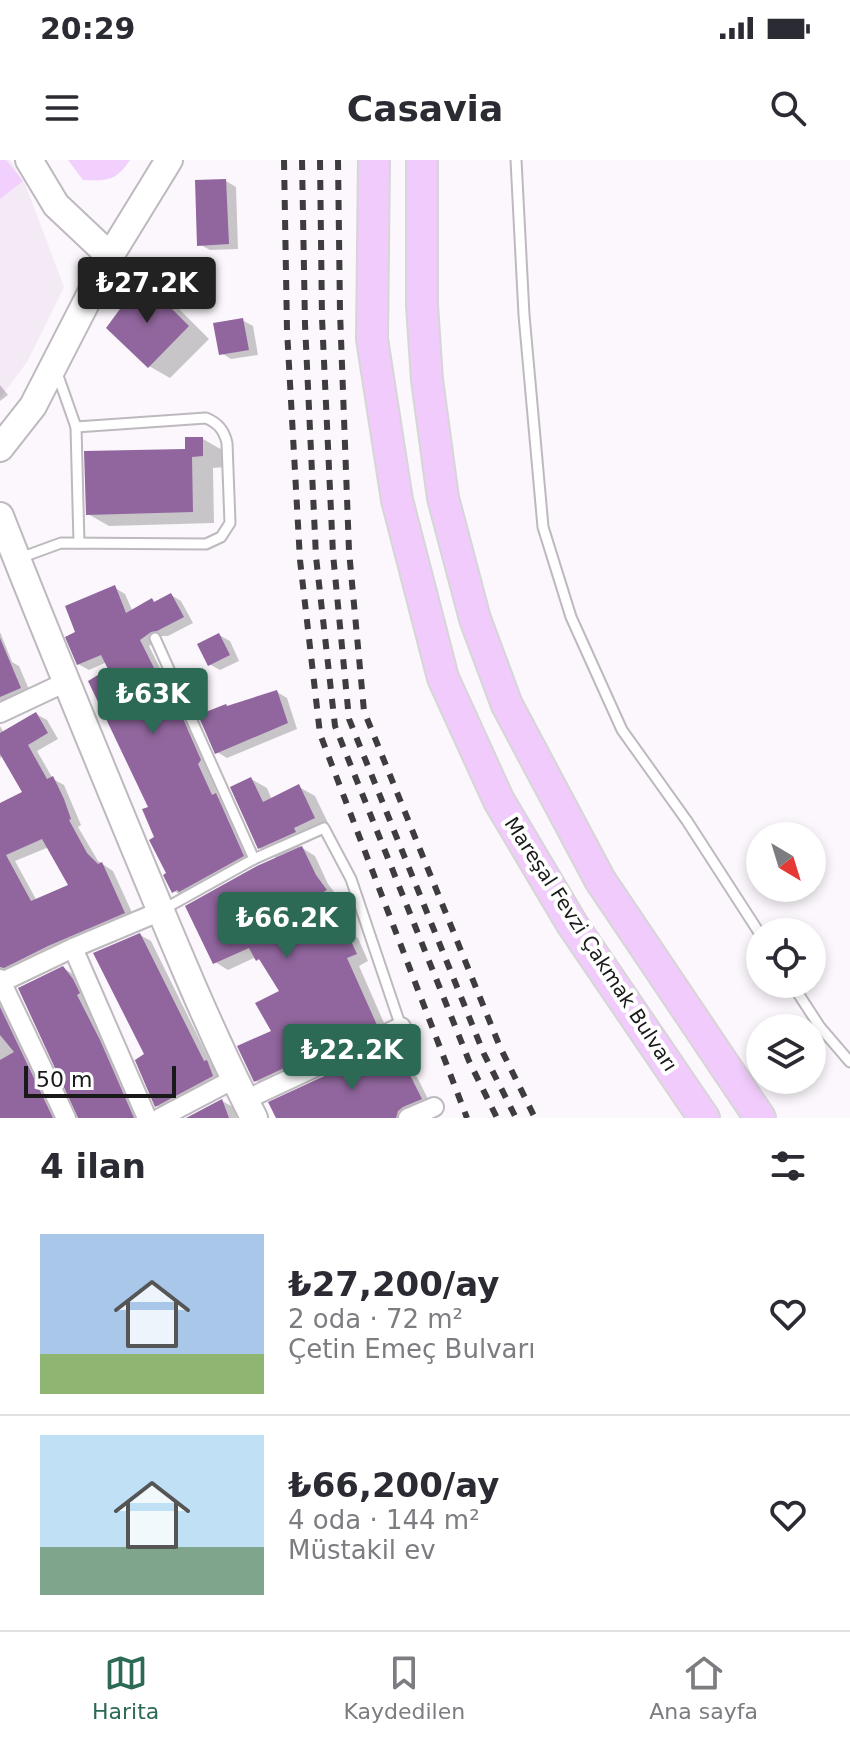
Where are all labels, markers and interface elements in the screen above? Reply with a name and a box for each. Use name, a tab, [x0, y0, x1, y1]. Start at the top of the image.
text: 20:29	[40, 11, 136, 46]
icon: menu	[40, 86, 84, 130]
icon: search	[766, 86, 810, 130]
text: Casavia	[347, 88, 503, 129]
pin: ₺27.2K	[82, 257, 212, 325]
text: ₺27.2K	[96, 268, 198, 298]
pin: ₺63K	[106, 668, 200, 736]
text: ₺63K	[116, 679, 190, 709]
street label: Mareşal Fevzi Çakmak Bulvarı	[500, 812, 682, 1076]
north arrow	[746, 822, 826, 902]
map controls	[746, 822, 826, 1094]
pin: ₺66.2K	[222, 892, 352, 960]
text: ₺66.2K	[236, 903, 338, 933]
button: locate	[746, 918, 826, 998]
button: layers	[746, 1014, 826, 1094]
pin: ₺22.2K	[287, 1024, 417, 1092]
text: ₺22.2K	[301, 1035, 403, 1065]
scale bar	[24, 1062, 176, 1098]
text: 50 m	[36, 1067, 92, 1092]
icon: filters	[766, 1144, 810, 1188]
text: 4 ilan	[40, 1146, 146, 1186]
text: ₺27,200/ay	[288, 1264, 499, 1304]
icon: home	[104, 1266, 200, 1362]
icon: heart	[766, 1292, 810, 1336]
text: 2 oda · 72 m²	[288, 1304, 463, 1334]
text: Çetin Emeç Bulvarı	[288, 1334, 535, 1364]
text: ₺66,200/ay	[288, 1465, 499, 1505]
icon: home	[104, 1467, 200, 1563]
icon: heart	[766, 1493, 810, 1537]
text: 4 oda · 144 m²	[288, 1505, 480, 1535]
text: Müstakil ev	[288, 1535, 436, 1565]
tab: Harita	[92, 1651, 159, 1724]
tab: Kaydedilen	[343, 1651, 465, 1724]
tab: Ana sayfa	[649, 1651, 758, 1724]

